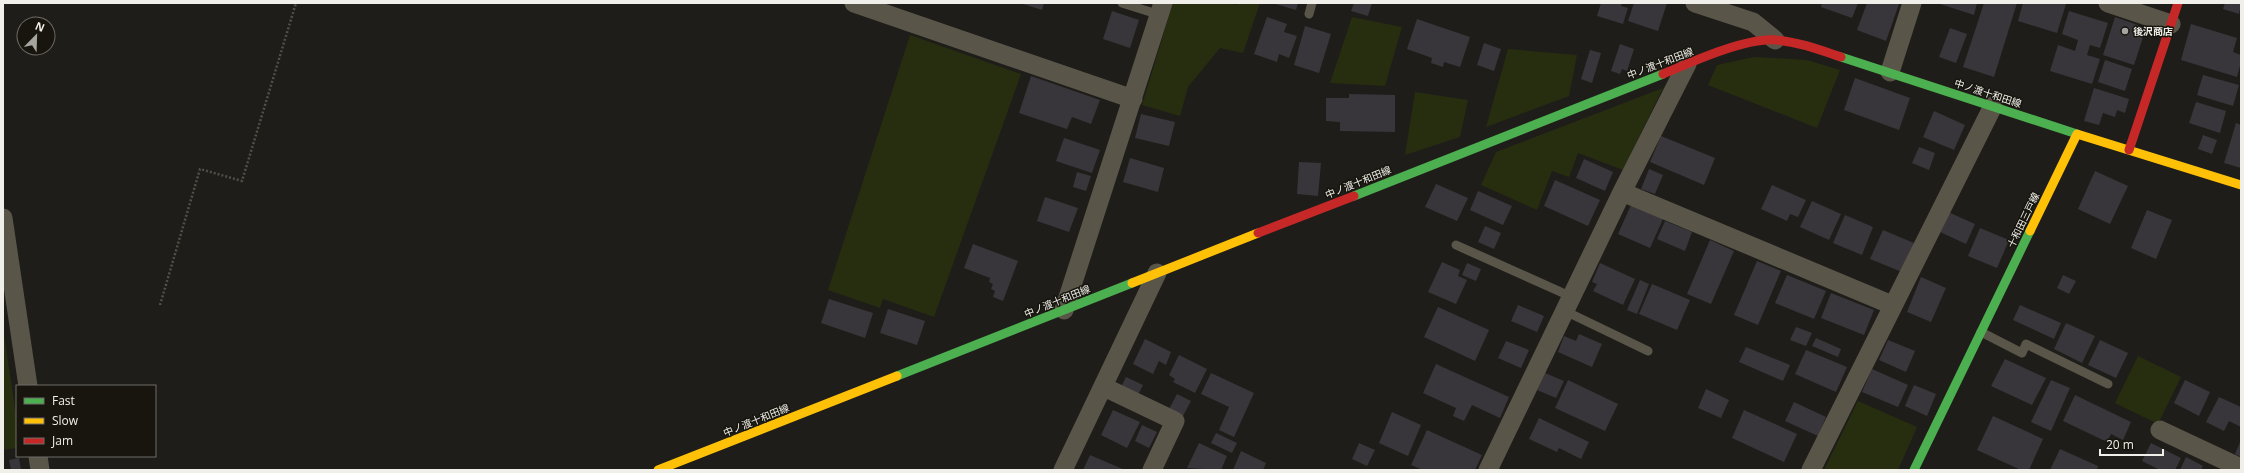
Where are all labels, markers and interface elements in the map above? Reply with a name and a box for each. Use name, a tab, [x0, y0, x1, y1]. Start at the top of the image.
north arrow	[16, 16, 56, 56]
text: N	[33, 18, 47, 35]
place label: 後沢商店	[2133, 24, 2173, 38]
marker: 後沢商店	[2120, 26, 2130, 36]
street label: 中ノ渡十和田線	[1625, 44, 1695, 82]
street label: 中ノ渡十和田線	[1953, 76, 2023, 110]
street label: 中ノ渡十和田線	[1323, 162, 1393, 202]
street label: 十和田三戸線	[2004, 190, 2042, 250]
street label: 中ノ渡十和田線	[1022, 281, 1092, 321]
legend	[16, 385, 156, 457]
text: Fast	[52, 392, 75, 409]
street label: 中ノ渡十和田線	[721, 400, 791, 440]
text: Slow	[52, 412, 79, 429]
scale bar	[2100, 431, 2163, 457]
text: Jam	[51, 432, 73, 449]
text: 20 m	[2106, 436, 2134, 453]

